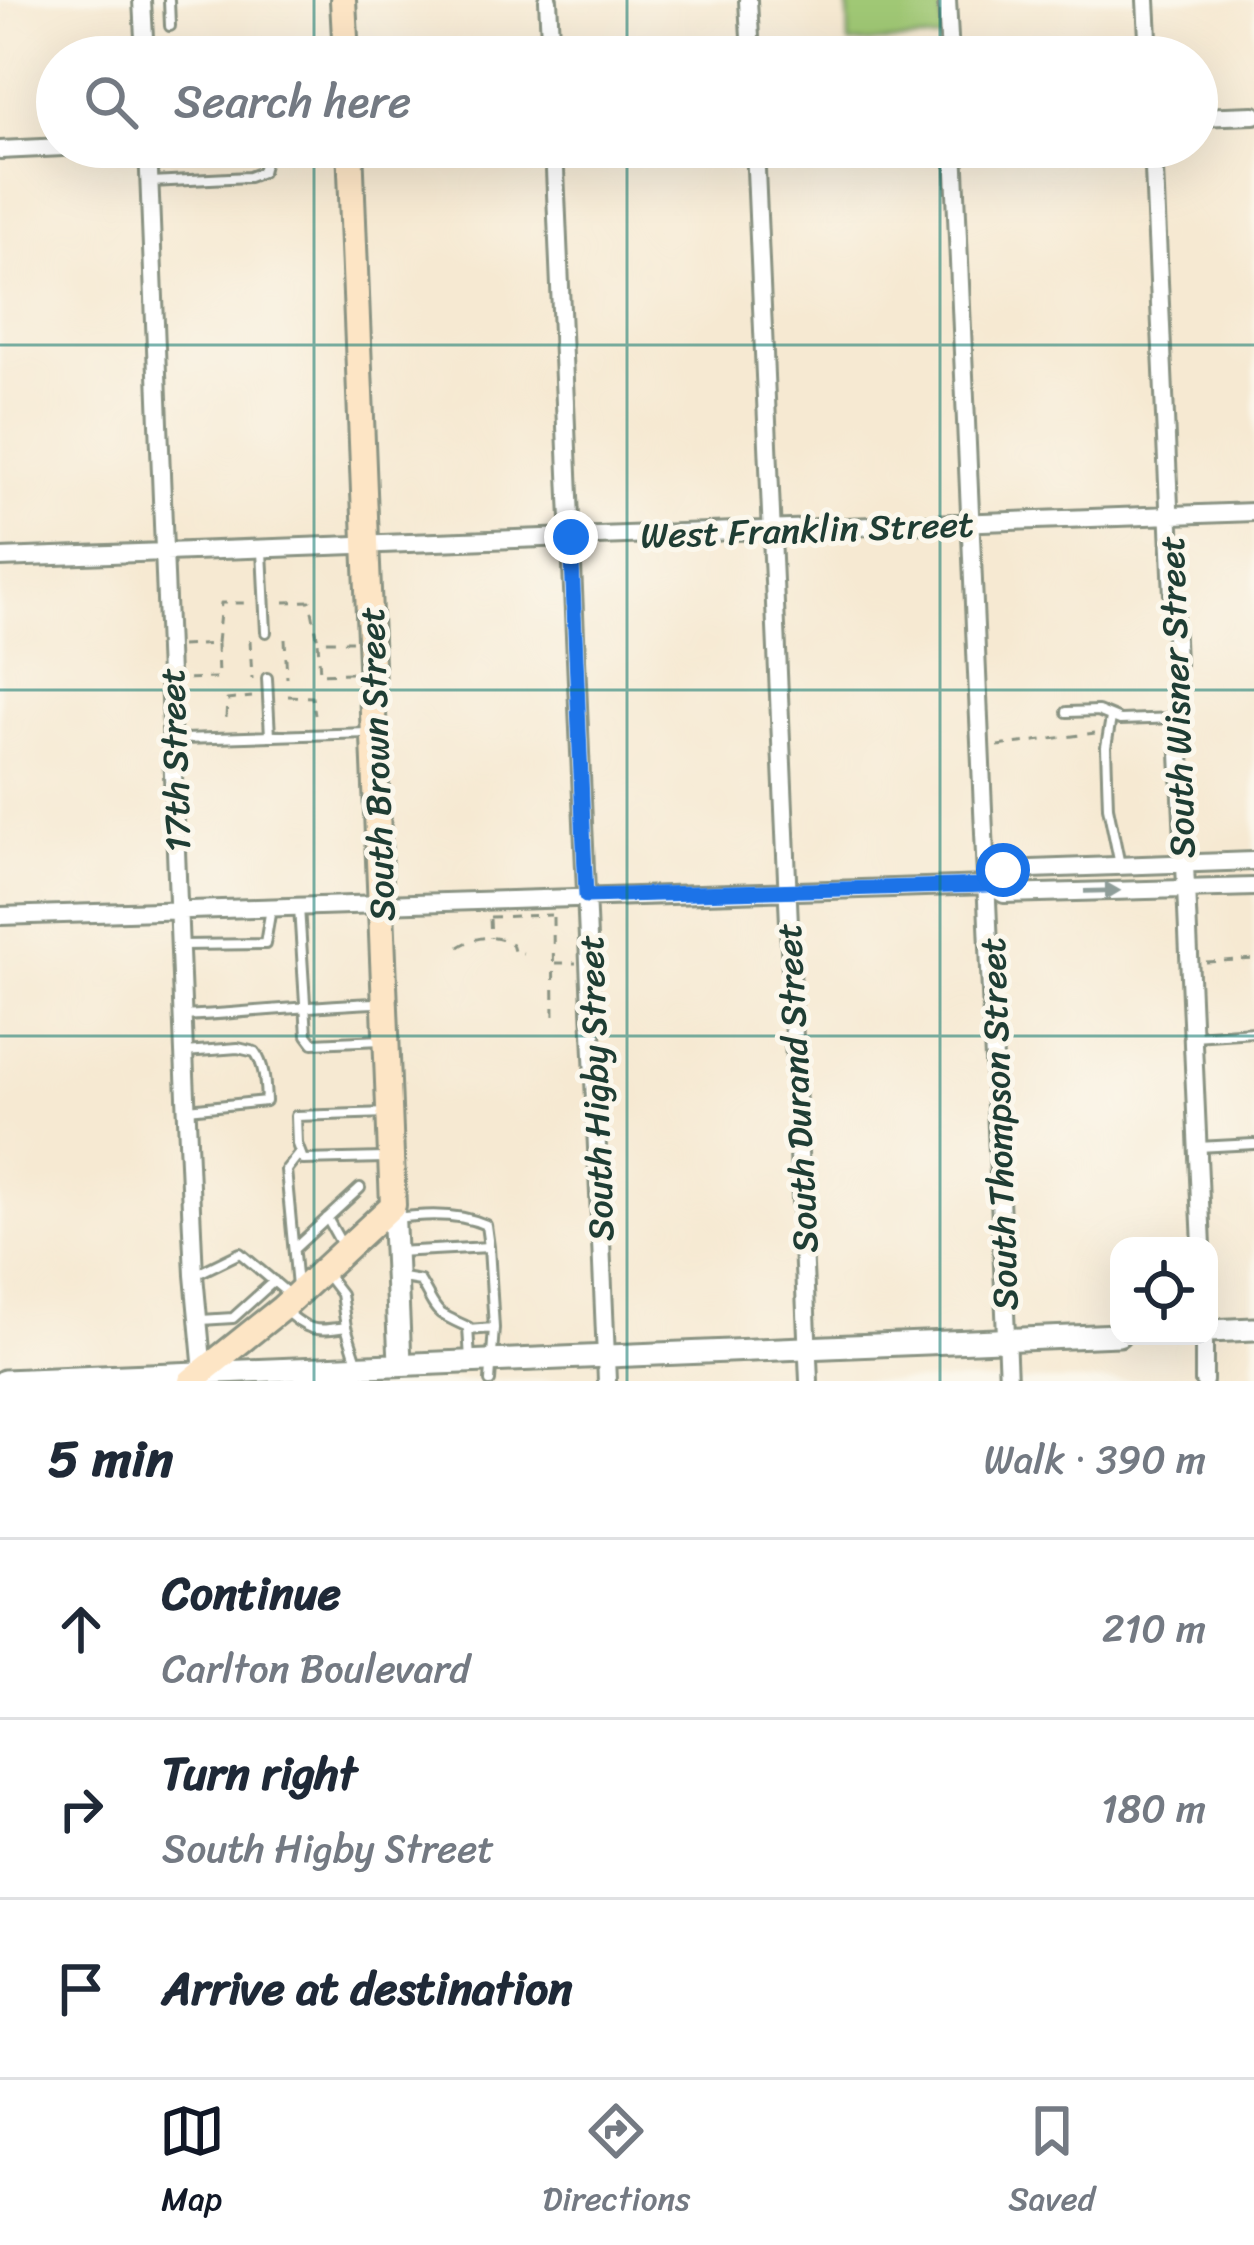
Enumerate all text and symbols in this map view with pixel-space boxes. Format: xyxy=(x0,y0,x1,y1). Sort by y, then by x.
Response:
search box xyxy=(36,36,1218,168)
text: Search here xyxy=(174,62,411,142)
icon: search xyxy=(78,69,144,135)
street label: West Franklin Street xyxy=(639,492,975,568)
route end xyxy=(544,510,598,564)
street label: South Wisner Street xyxy=(1139,535,1215,859)
street label: South Brown Street xyxy=(340,606,414,922)
street label: 17th Street xyxy=(140,667,210,853)
route start xyxy=(976,843,1030,897)
one-way arrow xyxy=(1084,882,1122,901)
street label: South Durand Street xyxy=(756,921,838,1254)
street label: South Higby Street xyxy=(559,934,633,1242)
street label: South Thompson Street xyxy=(961,936,1037,1312)
map controls xyxy=(1110,1237,1218,1345)
button: locate xyxy=(1110,1237,1218,1345)
text: 5 min xyxy=(48,1414,173,1504)
text: Walk · 390 m xyxy=(984,1425,1206,1494)
text: Continue xyxy=(162,1554,341,1634)
text: 210 m xyxy=(1102,1594,1206,1663)
icon: ahead xyxy=(48,1596,114,1662)
text: Carlton Boulevard xyxy=(162,1634,470,1703)
text: Turn right xyxy=(162,1734,357,1814)
text: 180 m xyxy=(1101,1774,1206,1843)
icon: right xyxy=(48,1776,114,1842)
text: South Higby Street xyxy=(162,1814,494,1883)
text: Arrive at destination xyxy=(162,1949,572,2029)
icon: arrive xyxy=(48,1956,114,2022)
tab: Map xyxy=(159,2098,225,2228)
tab: Directions xyxy=(543,2098,690,2228)
tab: Saved xyxy=(1008,2098,1095,2228)

